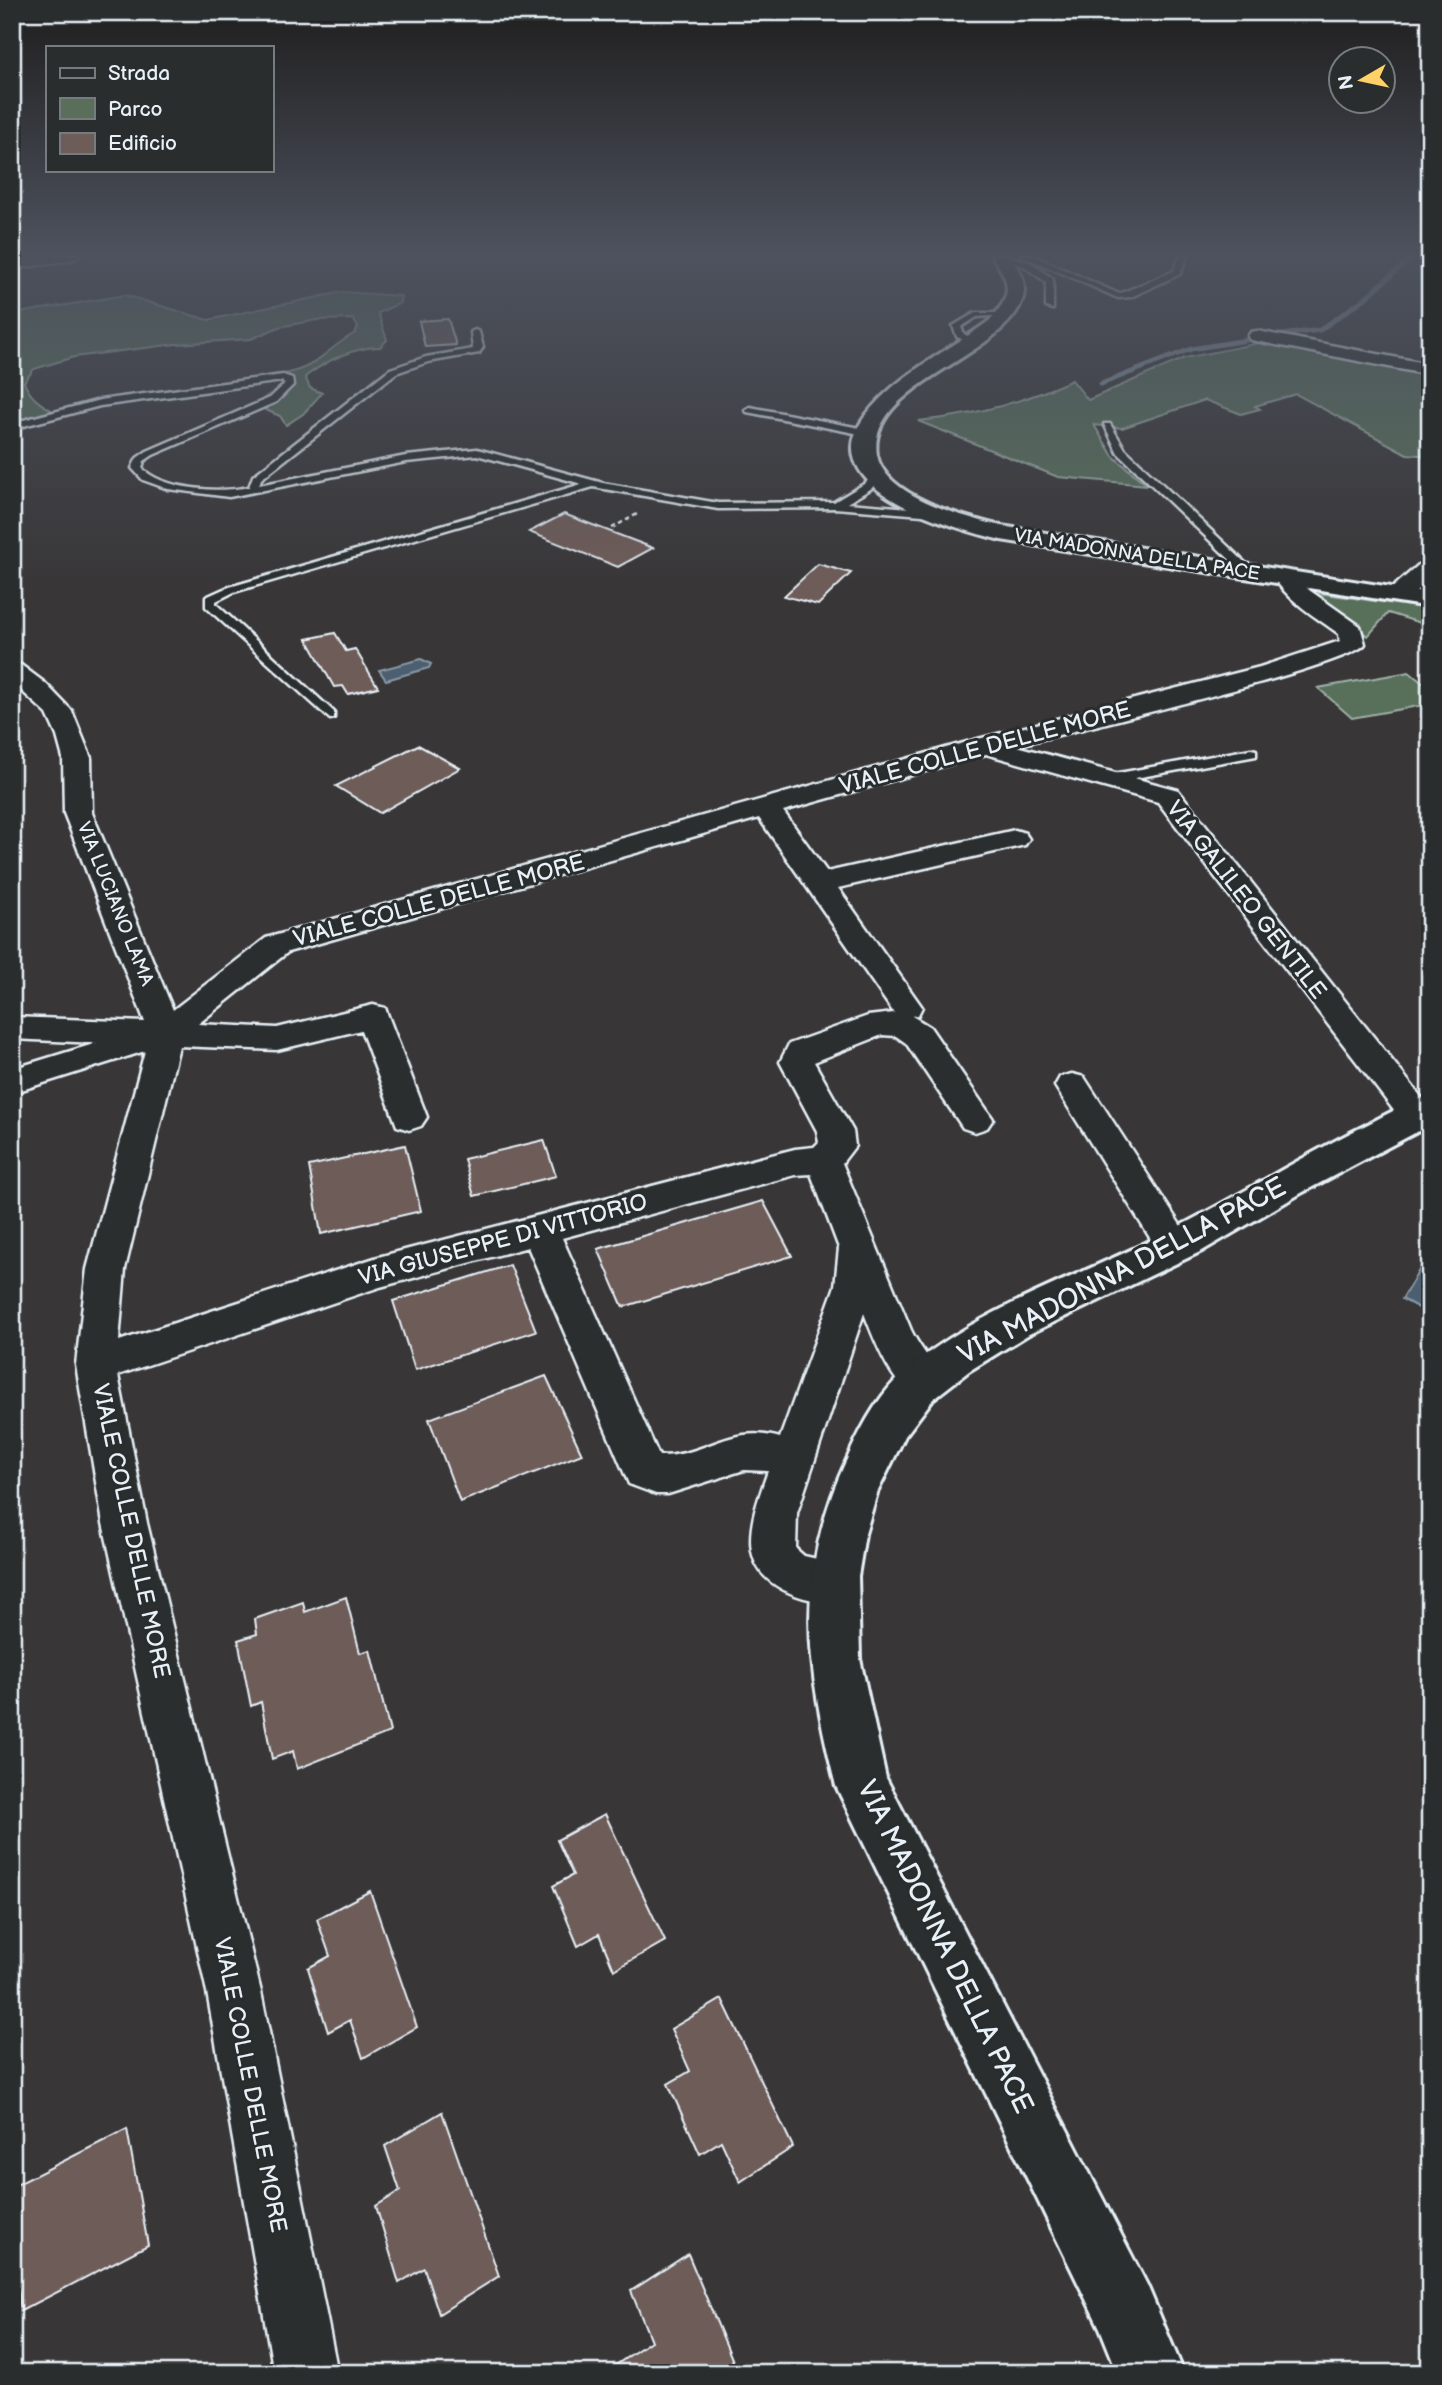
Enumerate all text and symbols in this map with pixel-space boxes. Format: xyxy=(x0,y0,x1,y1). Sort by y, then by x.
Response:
legend xyxy=(46,46,273,172)
north arrow xyxy=(1326,46,1396,116)
text: Strada xyxy=(108,61,170,86)
text: N xyxy=(1334,74,1359,91)
text: Parco xyxy=(108,97,163,122)
text: Edificio xyxy=(108,131,177,156)
street label: VIA MADONNA DELLA PACE xyxy=(1012,524,1262,586)
street label: VIALE COLLE DELLE MORE xyxy=(836,696,1134,800)
street label: VIA GALILEO GENTILE xyxy=(1160,795,1332,1005)
street label: VIA LUCIANO LAMA xyxy=(72,819,159,990)
street label: VIALE COLLE DELLE MORE xyxy=(290,849,588,953)
street label: VIA MADONNA DELLA PACE xyxy=(953,1170,1291,1372)
street label: VIA GIUSEPPE DI VITTORIO xyxy=(356,1188,650,1292)
street label: VIALE COLLE DELLE MORE xyxy=(86,1381,176,1681)
street label: VIA MADONNA DELLA PACE xyxy=(850,1775,1040,2119)
street label: VIALE COLLE DELLE MORE xyxy=(208,1935,292,2235)

